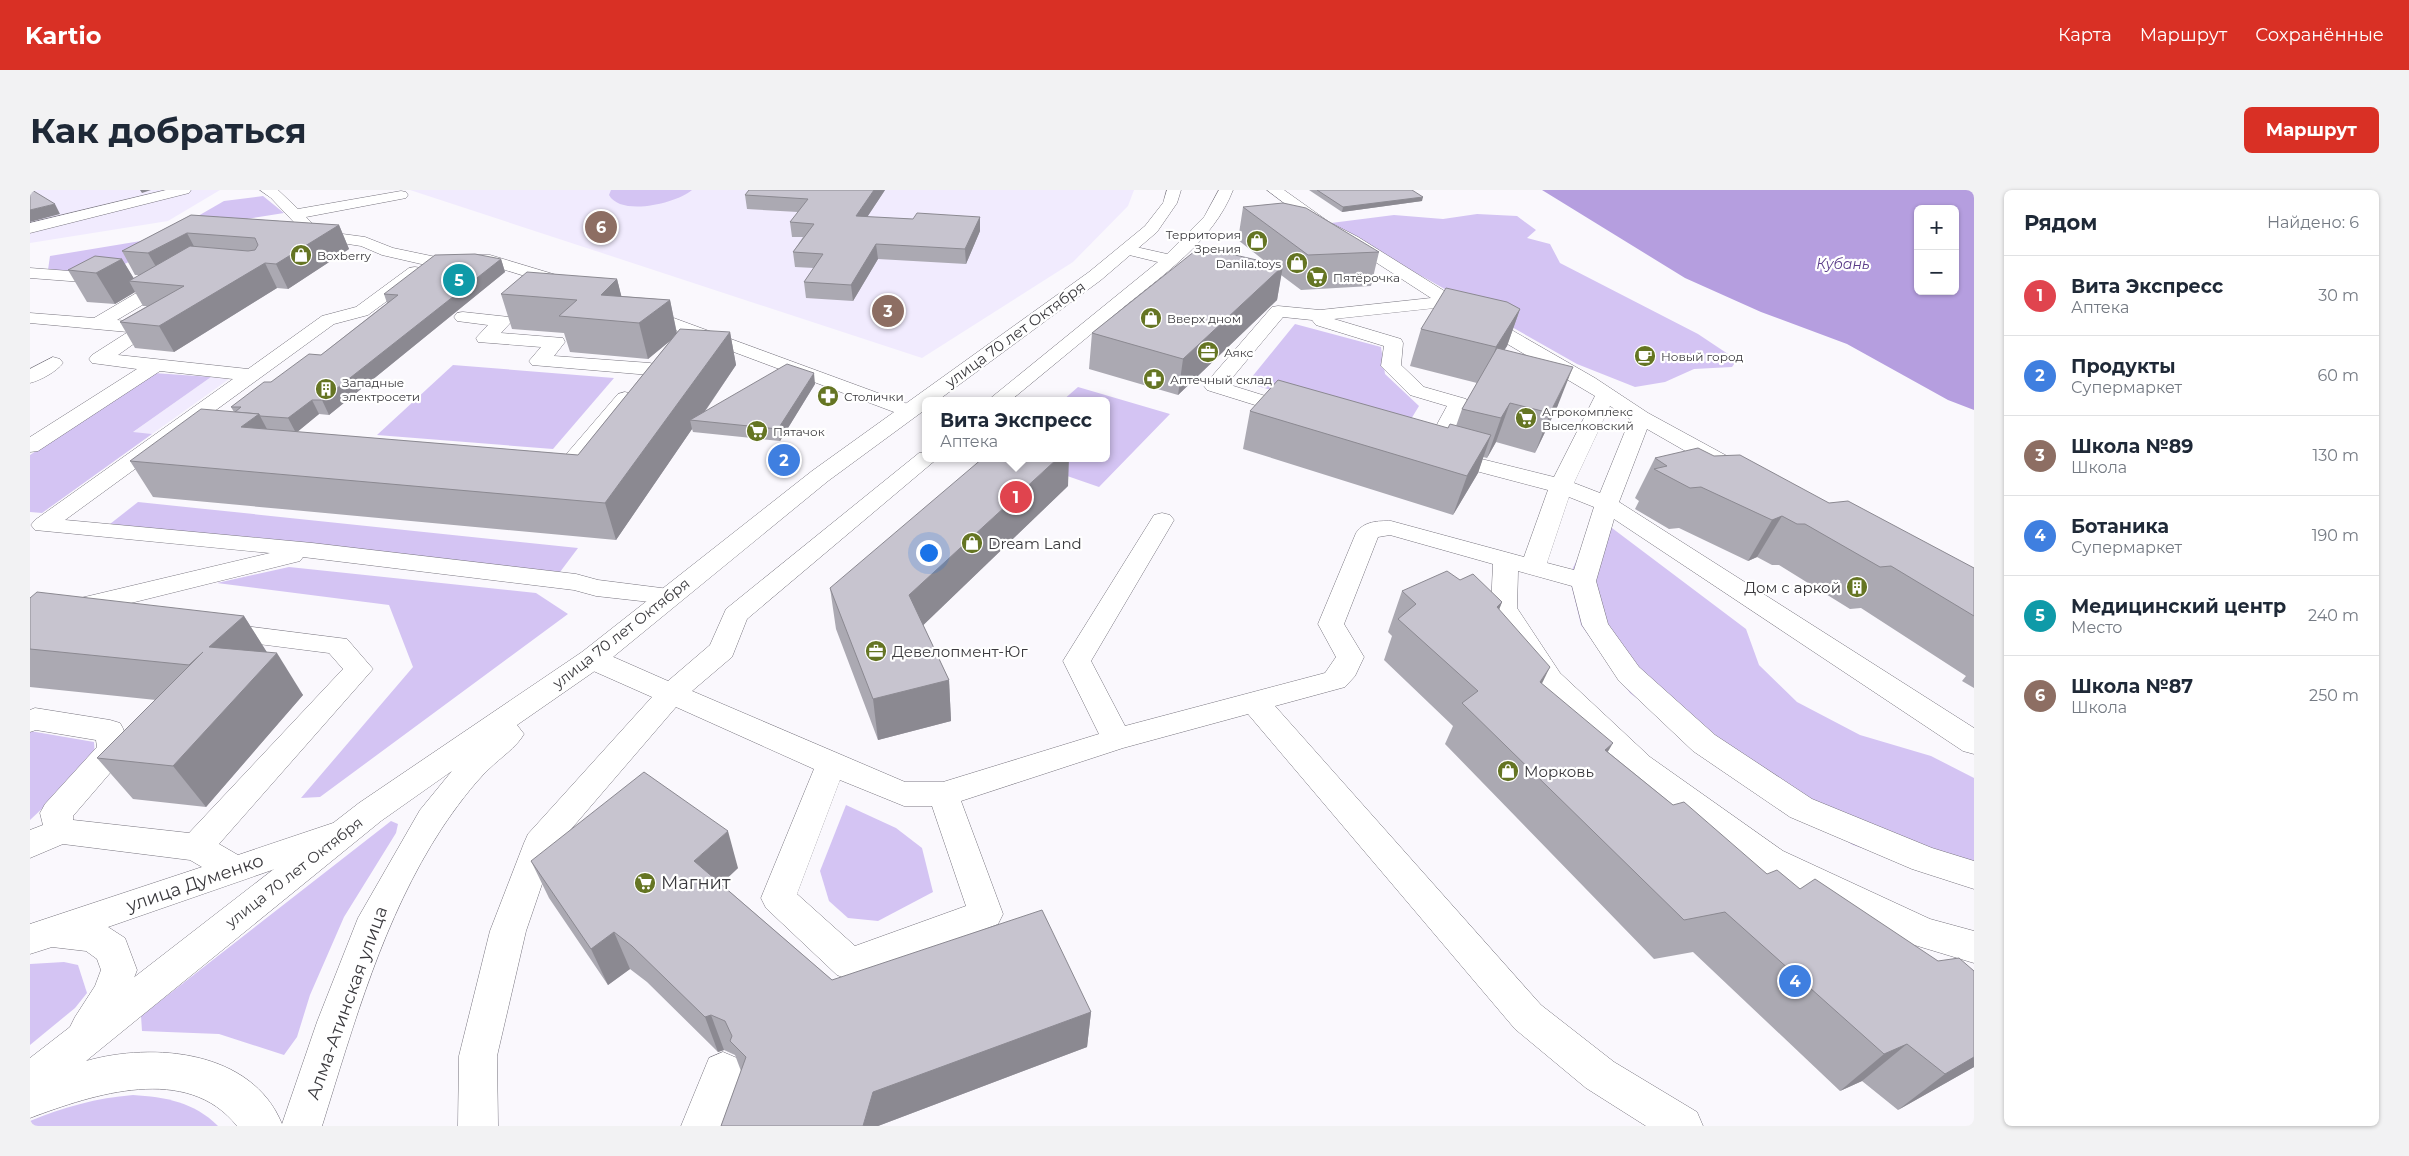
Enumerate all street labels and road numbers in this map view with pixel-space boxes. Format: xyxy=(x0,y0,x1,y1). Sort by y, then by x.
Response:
street label: улица 70 лет Октября xyxy=(940,277,1089,392)
street label: улица 70 лет Октября xyxy=(548,574,693,693)
street label: улица 70 лет Октября xyxy=(221,813,366,932)
street label: улица Думенко xyxy=(123,849,267,917)
street label: Алма-Атинская улица xyxy=(302,903,392,1103)

